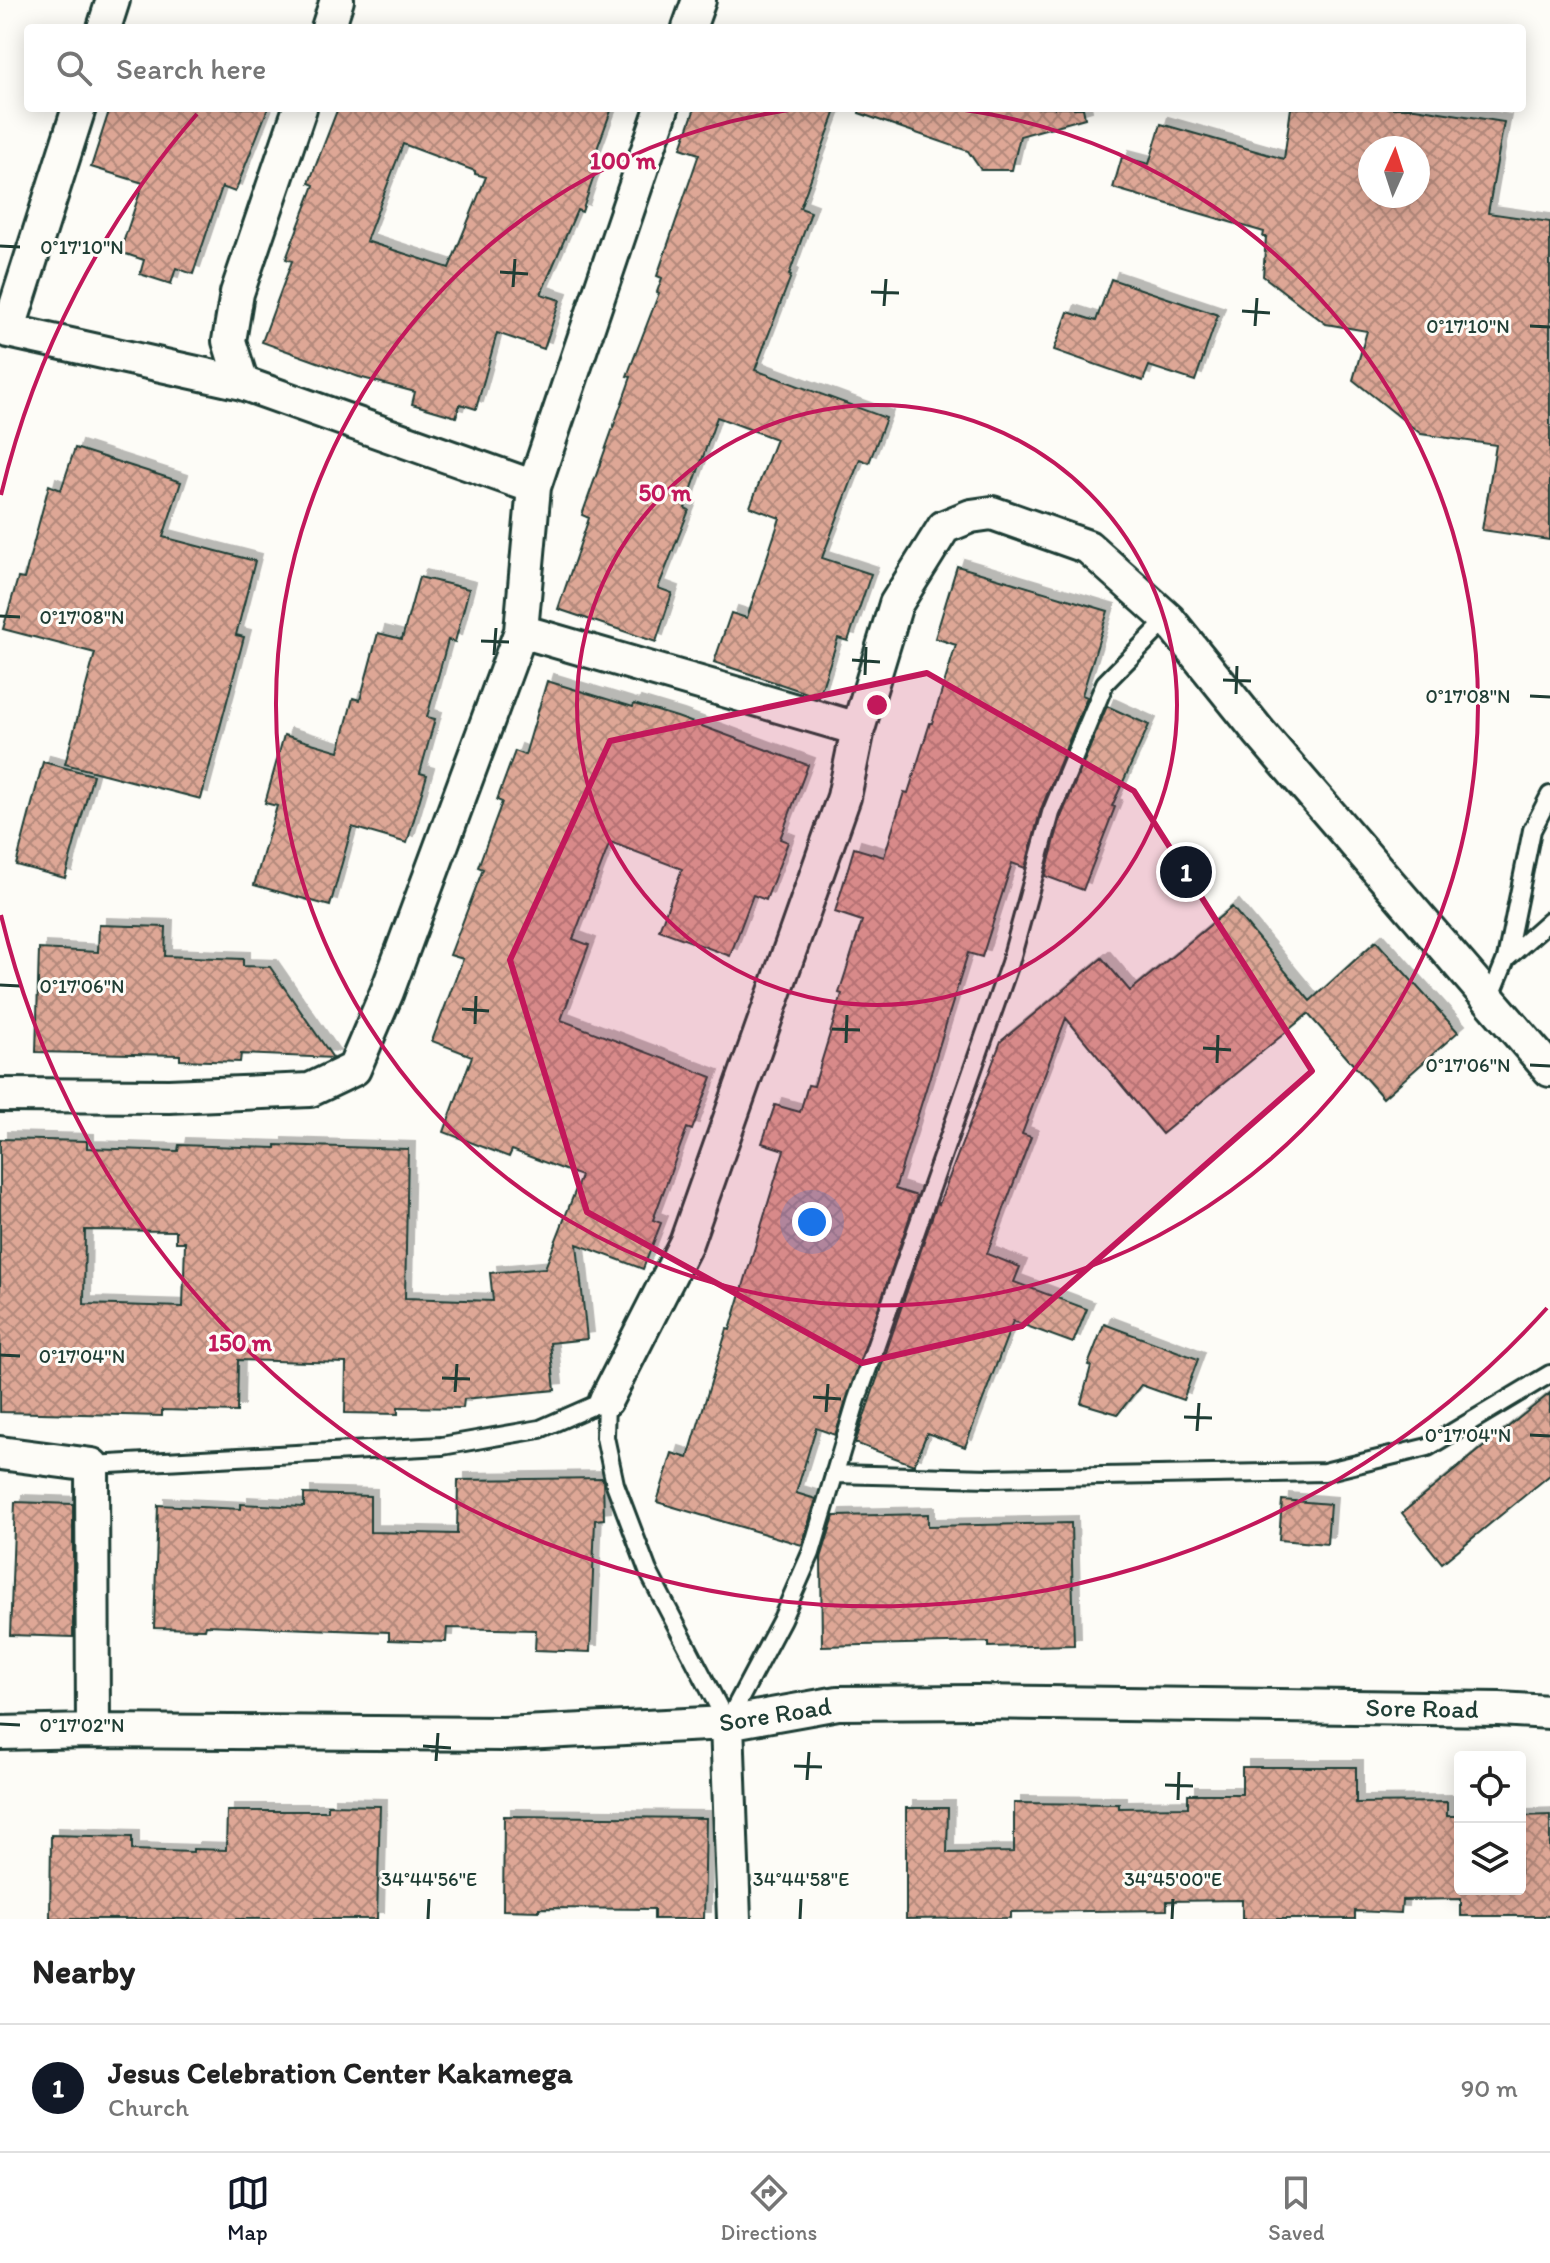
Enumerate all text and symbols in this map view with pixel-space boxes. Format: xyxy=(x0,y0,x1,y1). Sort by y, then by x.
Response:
search box xyxy=(24,24,1526,112)
icon: search xyxy=(52,46,96,90)
text: Search here xyxy=(116,50,266,87)
north arrow xyxy=(1358,136,1430,208)
text: 100 m xyxy=(590,146,657,175)
text: 0°17'10"N xyxy=(40,235,124,259)
text: 0°17'10"N xyxy=(1426,314,1510,338)
text: 50 m xyxy=(639,478,692,507)
text: 0°17'08"N xyxy=(39,605,125,629)
text: 0°17'08"N xyxy=(1425,684,1511,708)
centre of rings xyxy=(863,691,891,719)
pin: 1 xyxy=(1160,842,1212,902)
text: 0°17'06"N xyxy=(40,974,124,998)
text: 0°17'06"N xyxy=(1426,1053,1510,1077)
your location xyxy=(792,1202,832,1242)
text: 150 m xyxy=(208,1328,273,1357)
text: 0°17'04"N xyxy=(39,1344,125,1368)
text: 0°17'04"N xyxy=(1425,1423,1511,1447)
street label: Sore Road xyxy=(717,1689,834,1739)
street label: Sore Road xyxy=(1365,1691,1479,1725)
text: 0°17'02"N xyxy=(40,1713,124,1737)
map controls xyxy=(1454,1751,1526,1895)
button: locate xyxy=(1454,1751,1526,1823)
button: layers xyxy=(1454,1823,1526,1895)
text: 34°44'56"E xyxy=(381,1867,477,1891)
text: 34°44'58"E xyxy=(753,1867,849,1891)
text: 34°45'00"E xyxy=(1124,1867,1222,1891)
text: Nearby xyxy=(32,1951,135,1992)
text: Jesus Celebration Center Kakamega xyxy=(108,2054,573,2091)
text: 1 xyxy=(52,2072,64,2104)
text: 90 m xyxy=(1461,2072,1518,2104)
text: Church xyxy=(108,2091,189,2123)
tab: Map xyxy=(226,2171,270,2246)
tab: Directions xyxy=(721,2171,817,2246)
tab: Saved xyxy=(1268,2171,1324,2246)

